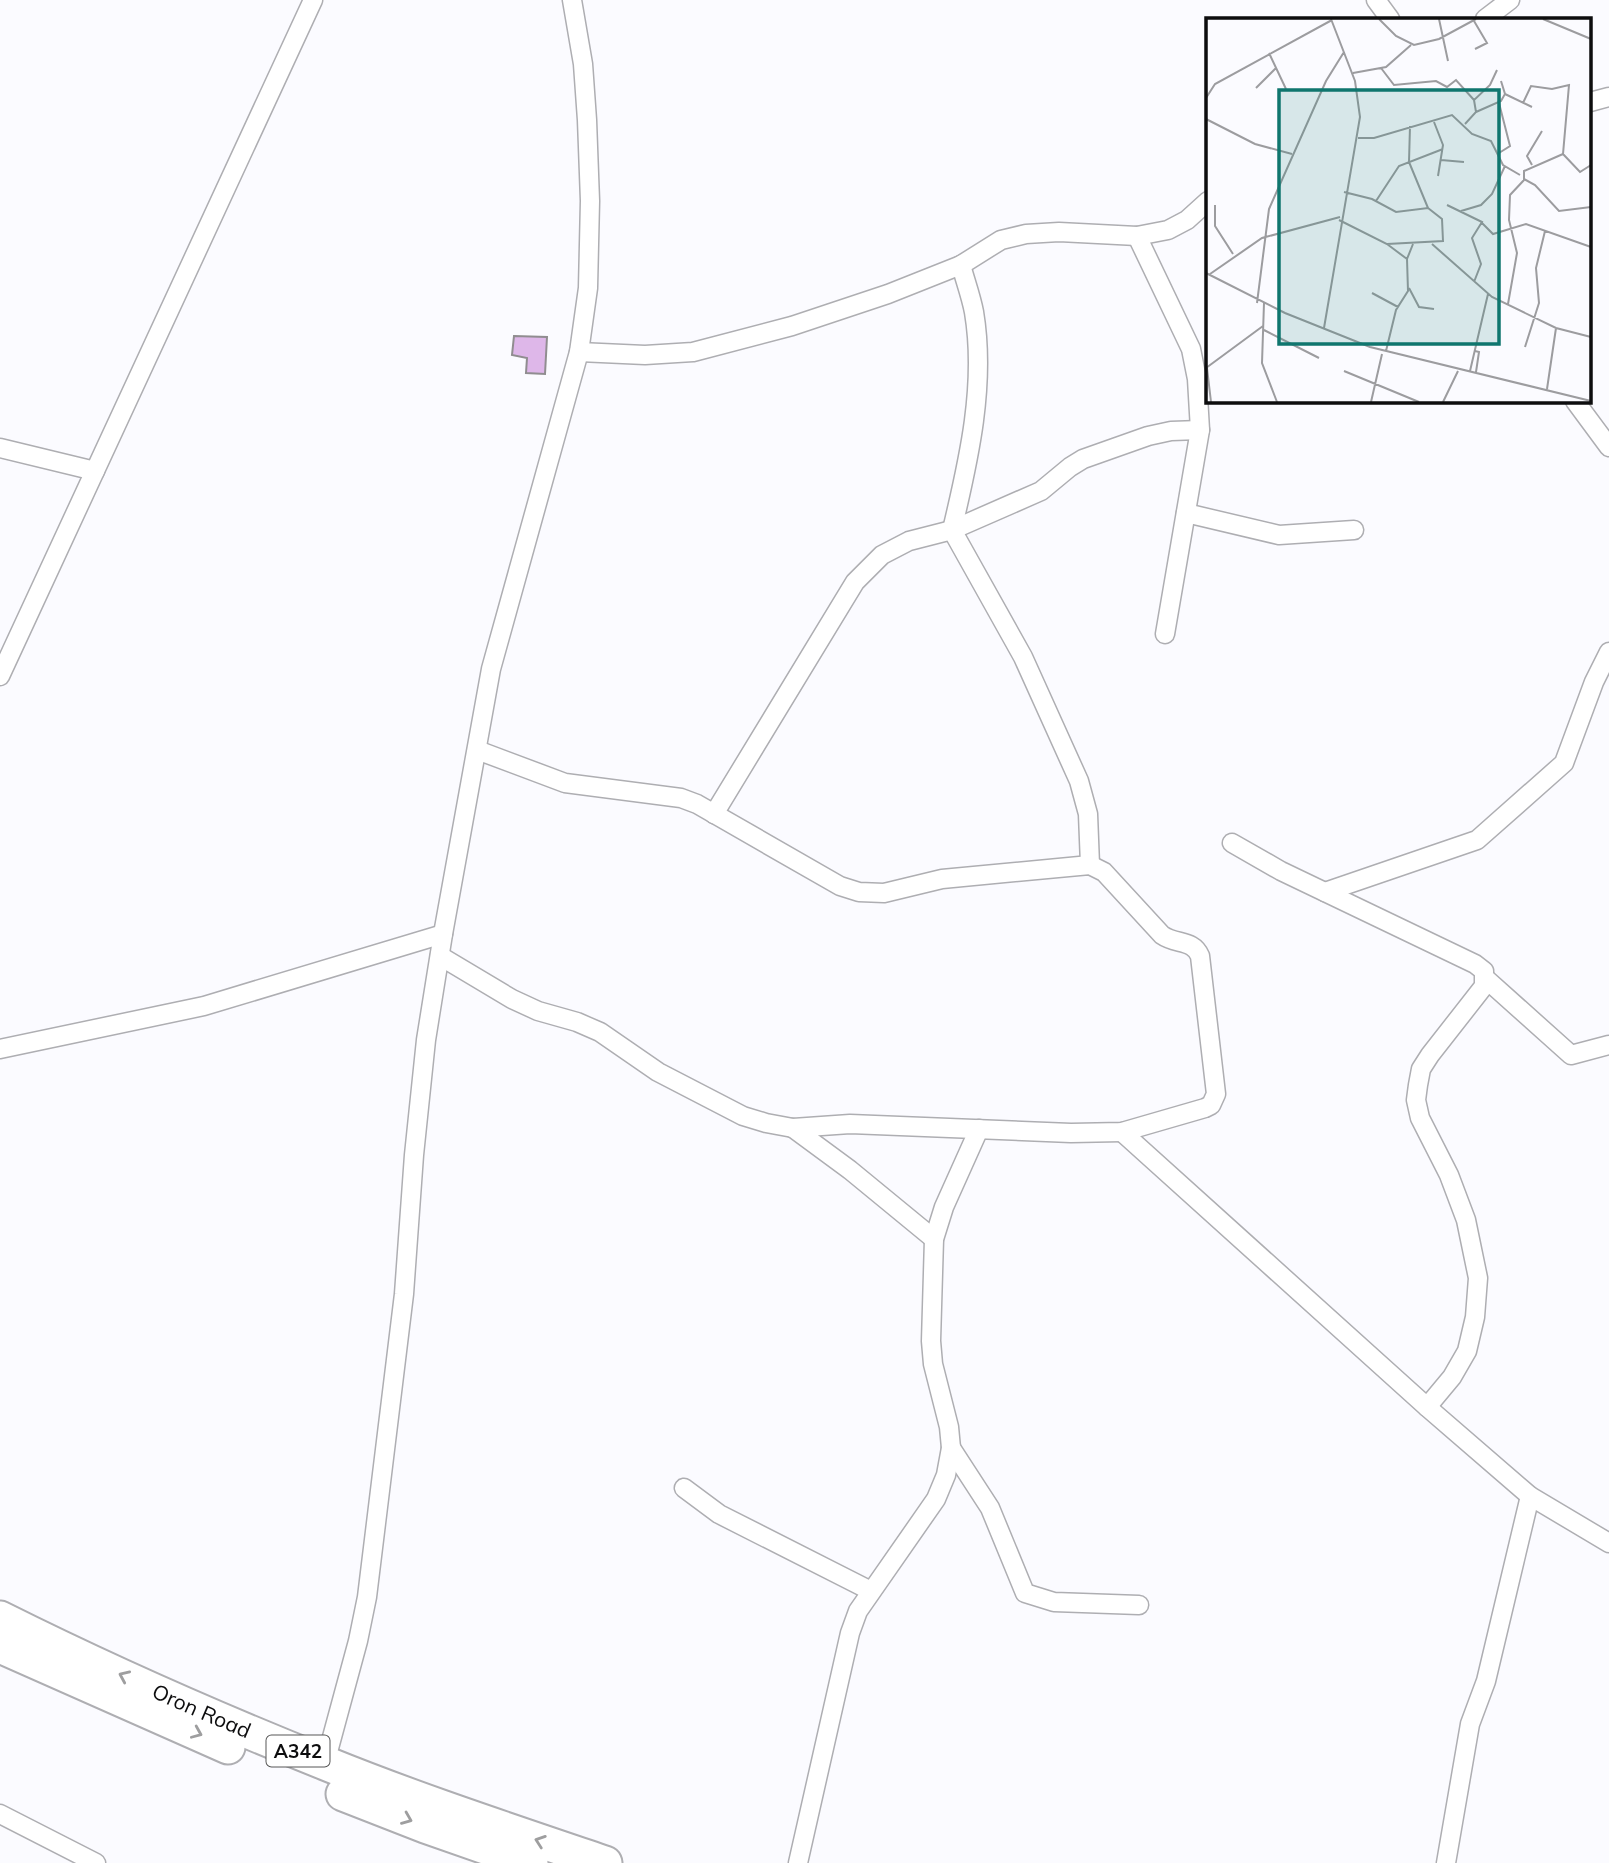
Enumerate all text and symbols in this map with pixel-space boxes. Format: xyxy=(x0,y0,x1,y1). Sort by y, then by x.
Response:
inset map xyxy=(1206,18,1592,402)
one-way arrow xyxy=(119,1670,131,1684)
street label: Oron Road xyxy=(148,1678,255,1743)
one-way arrow xyxy=(190,1725,202,1739)
road number: A342 xyxy=(266,1736,330,1766)
one-way arrow xyxy=(401,1811,413,1825)
one-way arrow xyxy=(534,1835,547,1849)

